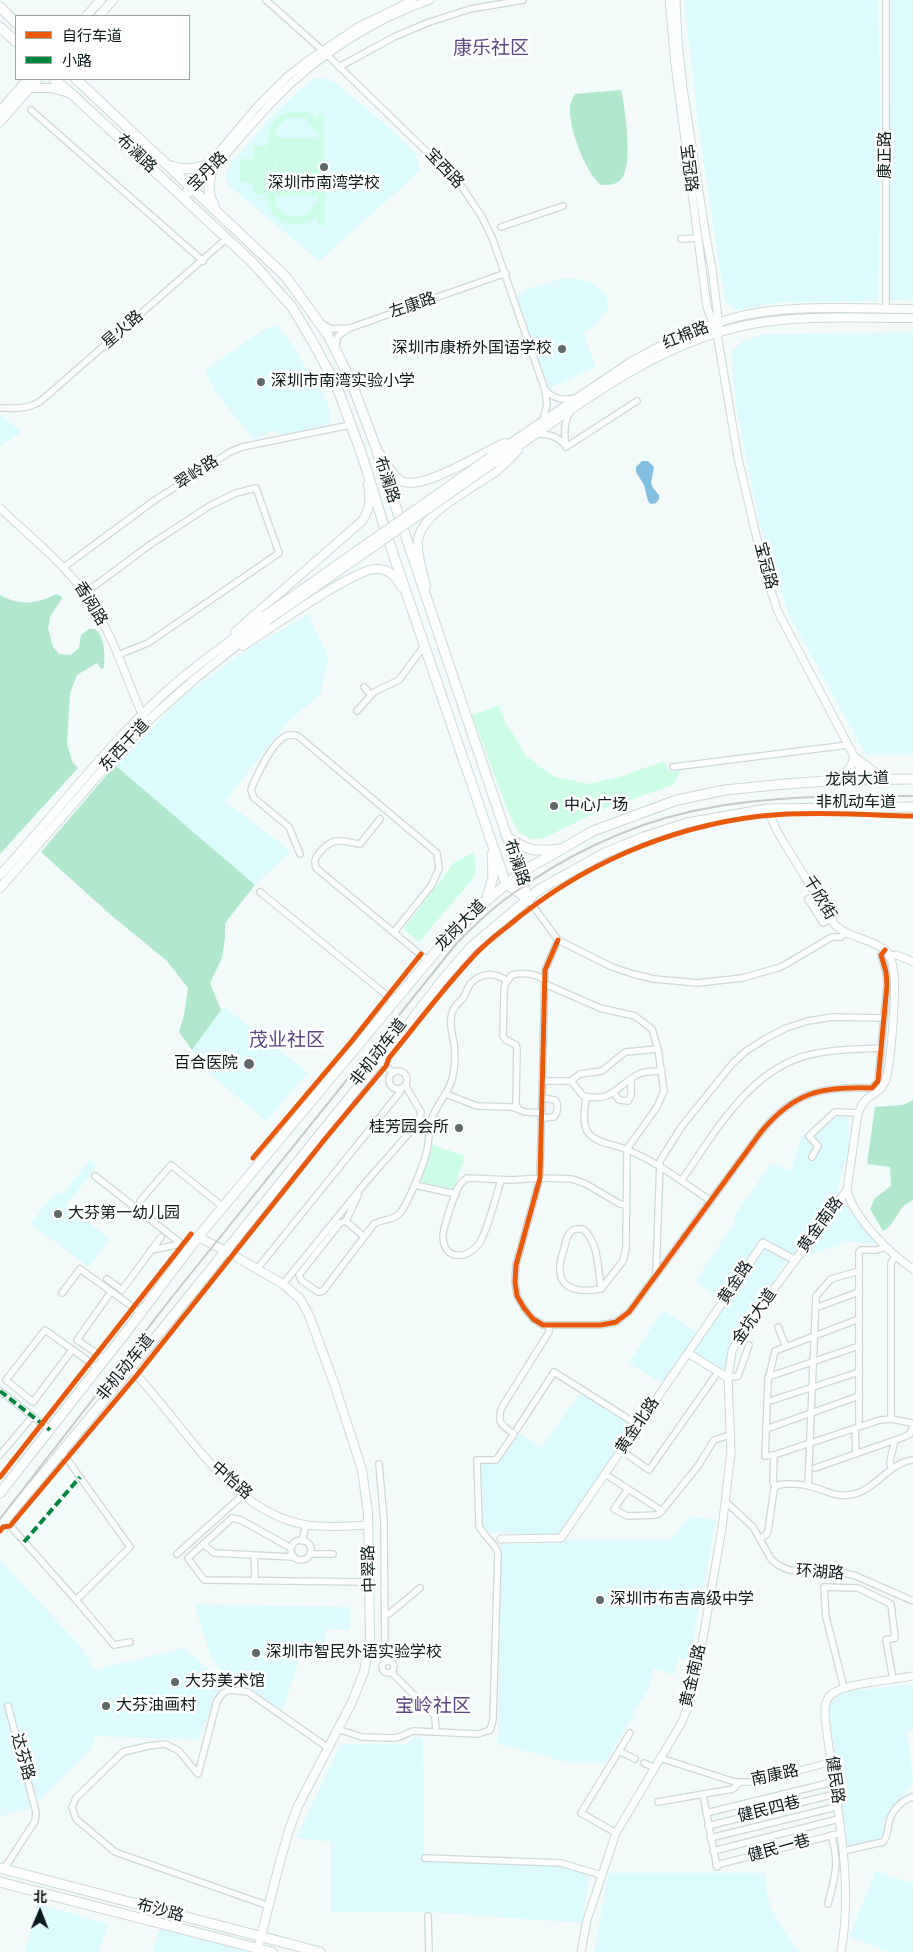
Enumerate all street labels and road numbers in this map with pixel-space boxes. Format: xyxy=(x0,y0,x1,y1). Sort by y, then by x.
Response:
street label: 布澜路 xyxy=(112,131,160,177)
street label: 康正路 xyxy=(876,131,896,179)
street label: 宝冠路 xyxy=(676,143,700,193)
street label: 宝西路 xyxy=(421,145,467,193)
street label: 宝丹路 xyxy=(184,148,232,196)
street label: 左康路 xyxy=(387,289,439,323)
street label: 星火路 xyxy=(99,307,147,353)
street label: 红棉路 xyxy=(660,318,712,354)
street label: 翠岭路 xyxy=(172,452,222,494)
street label: 布澜路 xyxy=(369,454,403,506)
street label: 宝冠路 xyxy=(750,540,780,592)
street label: 香阅路 xyxy=(69,579,111,629)
street label: 东西干道 xyxy=(96,716,154,776)
street label: 龙岗大道 xyxy=(825,769,889,791)
street label: 非机动车道 xyxy=(816,793,896,813)
street label: 布澜路 xyxy=(499,837,533,889)
street label: 千欣街 xyxy=(798,872,840,924)
street label: 龙岗大道 xyxy=(432,897,490,955)
street label: 非机动车道 xyxy=(347,1016,411,1090)
street label: 黄金南路 xyxy=(794,1193,848,1257)
street label: 黄金路 xyxy=(715,1258,757,1308)
street label: 金坑大道 xyxy=(729,1285,781,1349)
street label: 非机动车道 xyxy=(93,1331,159,1405)
street label: 黄金北路 xyxy=(612,1394,664,1458)
street label: 中怡路 xyxy=(207,1458,255,1504)
street label: 中翠路 xyxy=(360,1545,380,1593)
street label: 环湖路 xyxy=(795,1562,845,1584)
street label: 黄金南路 xyxy=(677,1643,711,1709)
street label: 达芬路 xyxy=(6,1731,38,1783)
street label: 健民路 xyxy=(821,1755,847,1805)
street label: 南康路 xyxy=(750,1762,800,1790)
street label: 健民四巷 xyxy=(736,1793,802,1827)
street label: 健民一巷 xyxy=(746,1831,812,1867)
street label: 布沙路 xyxy=(134,1896,186,1926)

